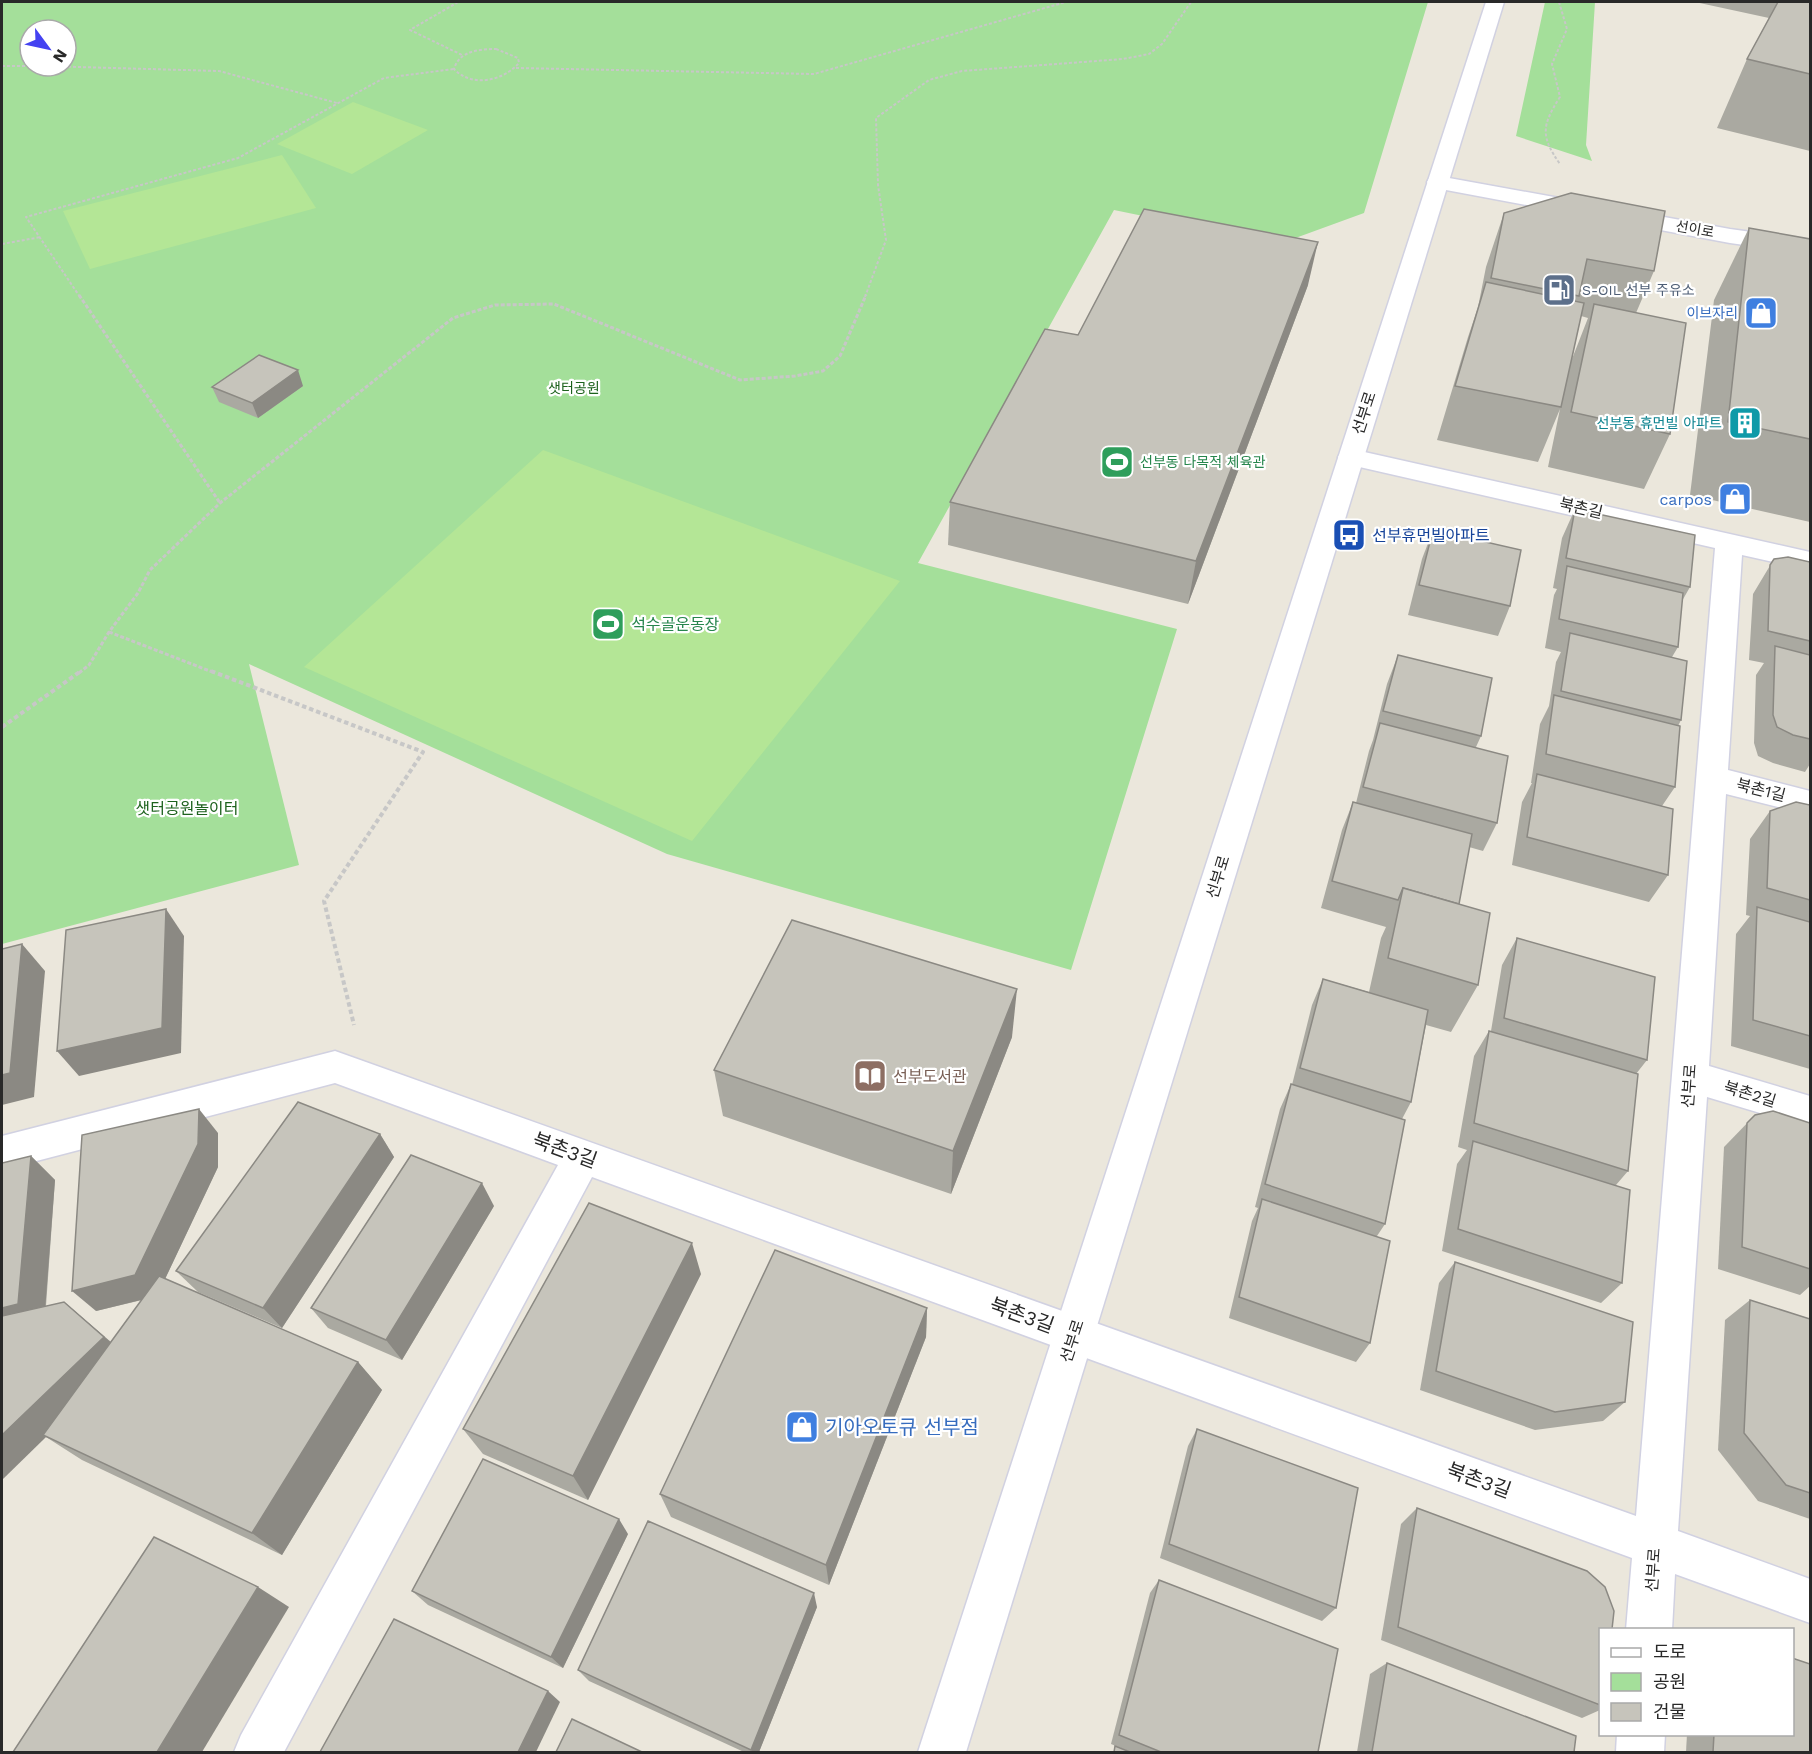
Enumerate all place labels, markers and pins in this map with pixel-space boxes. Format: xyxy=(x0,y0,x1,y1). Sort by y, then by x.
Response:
fuel station icon: S-OIL 선부 주유소 xyxy=(1541,272,1577,308)
place label: S-OIL 선부 주유소 xyxy=(1582,282,1695,298)
shop icon: 이브자리 xyxy=(1743,295,1779,331)
place label: 이브자리 xyxy=(1686,305,1738,321)
building icon: 선부동 휴먼빌 아파트 xyxy=(1727,405,1763,441)
place label: 선부동 휴먼빌 아파트 xyxy=(1597,415,1722,431)
sports icon: 선부동 다목적 체육관 xyxy=(1099,444,1135,480)
place label: 선부동 다목적 체육관 xyxy=(1140,454,1266,470)
shop icon: carpos xyxy=(1717,481,1753,517)
place label: carpos xyxy=(1659,490,1712,509)
bus stop icon: 선부휴먼빌아파트 xyxy=(1331,517,1367,553)
place label: 선부휴먼빌아파트 xyxy=(1372,526,1490,545)
sports icon: 석수골운동장 xyxy=(590,606,626,642)
place label: 석수골운동장 xyxy=(631,615,720,634)
library icon: 선부도서관 xyxy=(852,1058,888,1094)
place label: 선부도서관 xyxy=(893,1067,967,1086)
shop icon: 기아오토큐 선부점 xyxy=(784,1409,820,1445)
place label: 기아오토큐 선부점 xyxy=(825,1415,979,1439)

